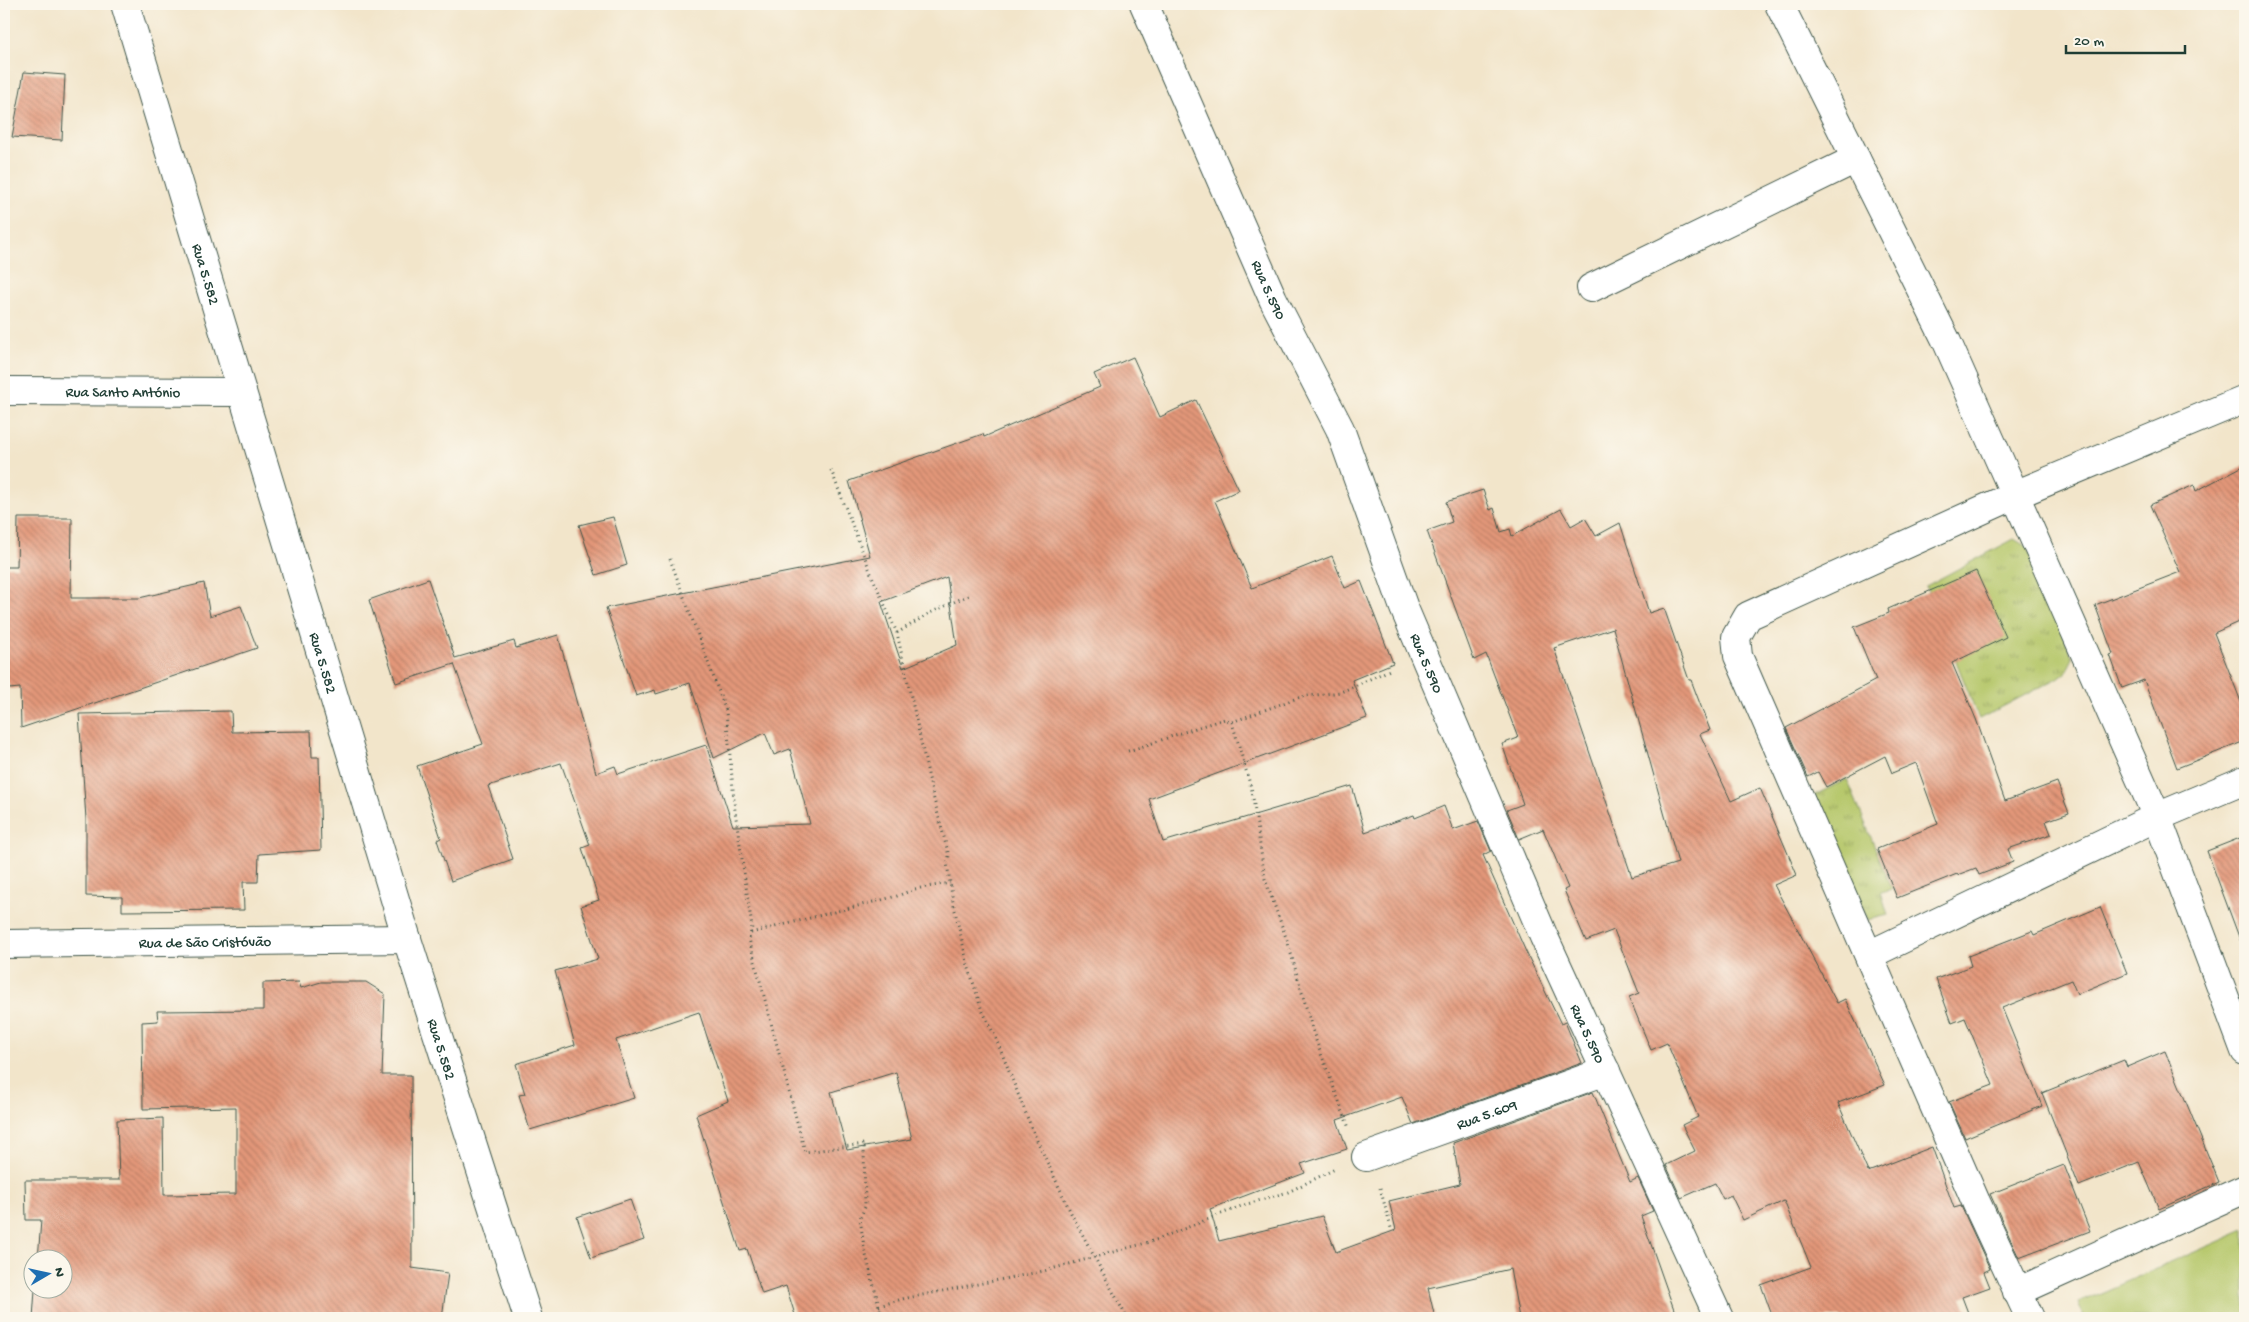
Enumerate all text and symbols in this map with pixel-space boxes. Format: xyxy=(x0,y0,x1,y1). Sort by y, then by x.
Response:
scale bar xyxy=(2066,22,2185,54)
text: 20 m xyxy=(2074,33,2104,51)
street label: Rua 5.582 xyxy=(187,242,222,307)
street label: Rua 5.590 xyxy=(1246,258,1289,324)
street label: Rua Santo António xyxy=(66,384,181,403)
street label: Rua 5.582 xyxy=(304,631,339,696)
street label: Rua 5.590 xyxy=(1405,631,1446,697)
street label: Rua de São Cristóvão xyxy=(139,934,272,953)
street label: Rua 5.590 xyxy=(1565,1002,1608,1067)
street label: Rua 5.582 xyxy=(422,1017,458,1082)
street label: Rua 5.609 xyxy=(1454,1096,1520,1135)
north arrow xyxy=(22,1250,72,1300)
text: N xyxy=(49,1267,67,1278)

